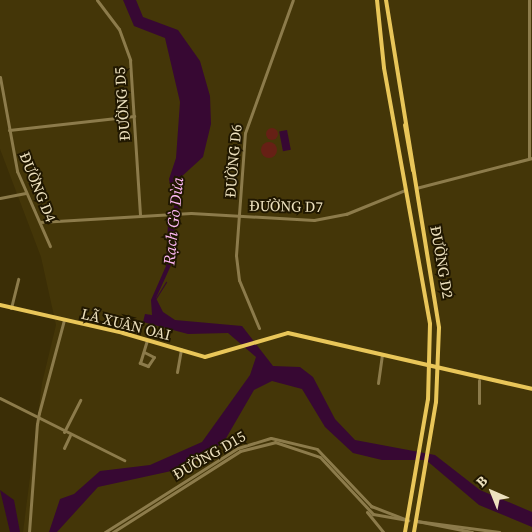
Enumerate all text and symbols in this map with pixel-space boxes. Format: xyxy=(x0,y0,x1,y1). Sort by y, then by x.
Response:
street label: ĐƯỜNG D5 xyxy=(110,67,134,141)
street label: ĐƯỜNG D6 xyxy=(221,124,245,198)
street label: ĐƯỜNG D4 xyxy=(16,149,60,225)
water label: Rạch Gò Dừa xyxy=(159,176,187,266)
street label: ĐƯỜNG D7 xyxy=(249,196,323,216)
street label: ĐƯỜNG D2 xyxy=(427,224,457,300)
street label: LÃ XUÂN OAI xyxy=(79,304,173,344)
street label: ĐƯỜNG D15 xyxy=(169,427,249,483)
north arrow xyxy=(467,467,517,517)
text: B xyxy=(471,471,492,492)

